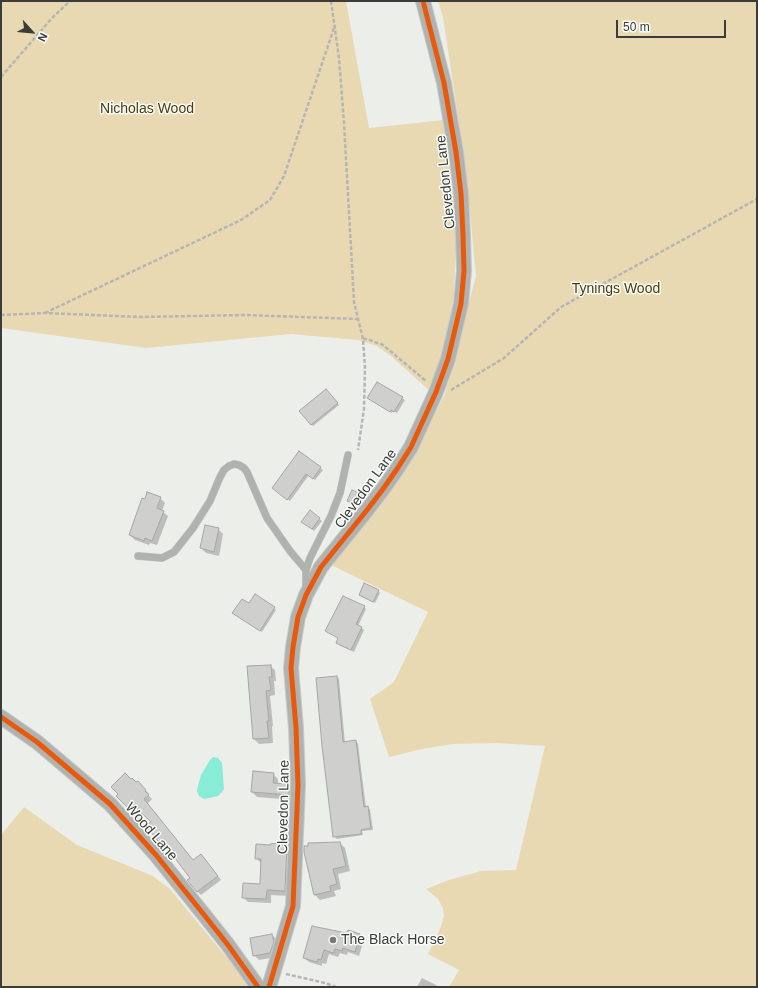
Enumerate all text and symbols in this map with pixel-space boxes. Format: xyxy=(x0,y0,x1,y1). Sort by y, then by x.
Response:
north arrow xyxy=(12,12,52,52)
scale bar xyxy=(618,12,728,38)
text: 50 m xyxy=(623,20,650,34)
text: N xyxy=(36,31,50,44)
park label: Nicholas Wood xyxy=(100,101,194,117)
street label: Clevedon Lane xyxy=(433,134,459,230)
park label: Tynings Wood xyxy=(572,281,660,297)
street label: Clevedon Lane xyxy=(332,446,400,532)
street label: Clevedon Lane xyxy=(275,760,293,854)
street label: Wood Lane xyxy=(121,800,181,864)
place label: The Black Horse xyxy=(341,932,444,948)
marker: The Black Horse xyxy=(328,935,338,945)

